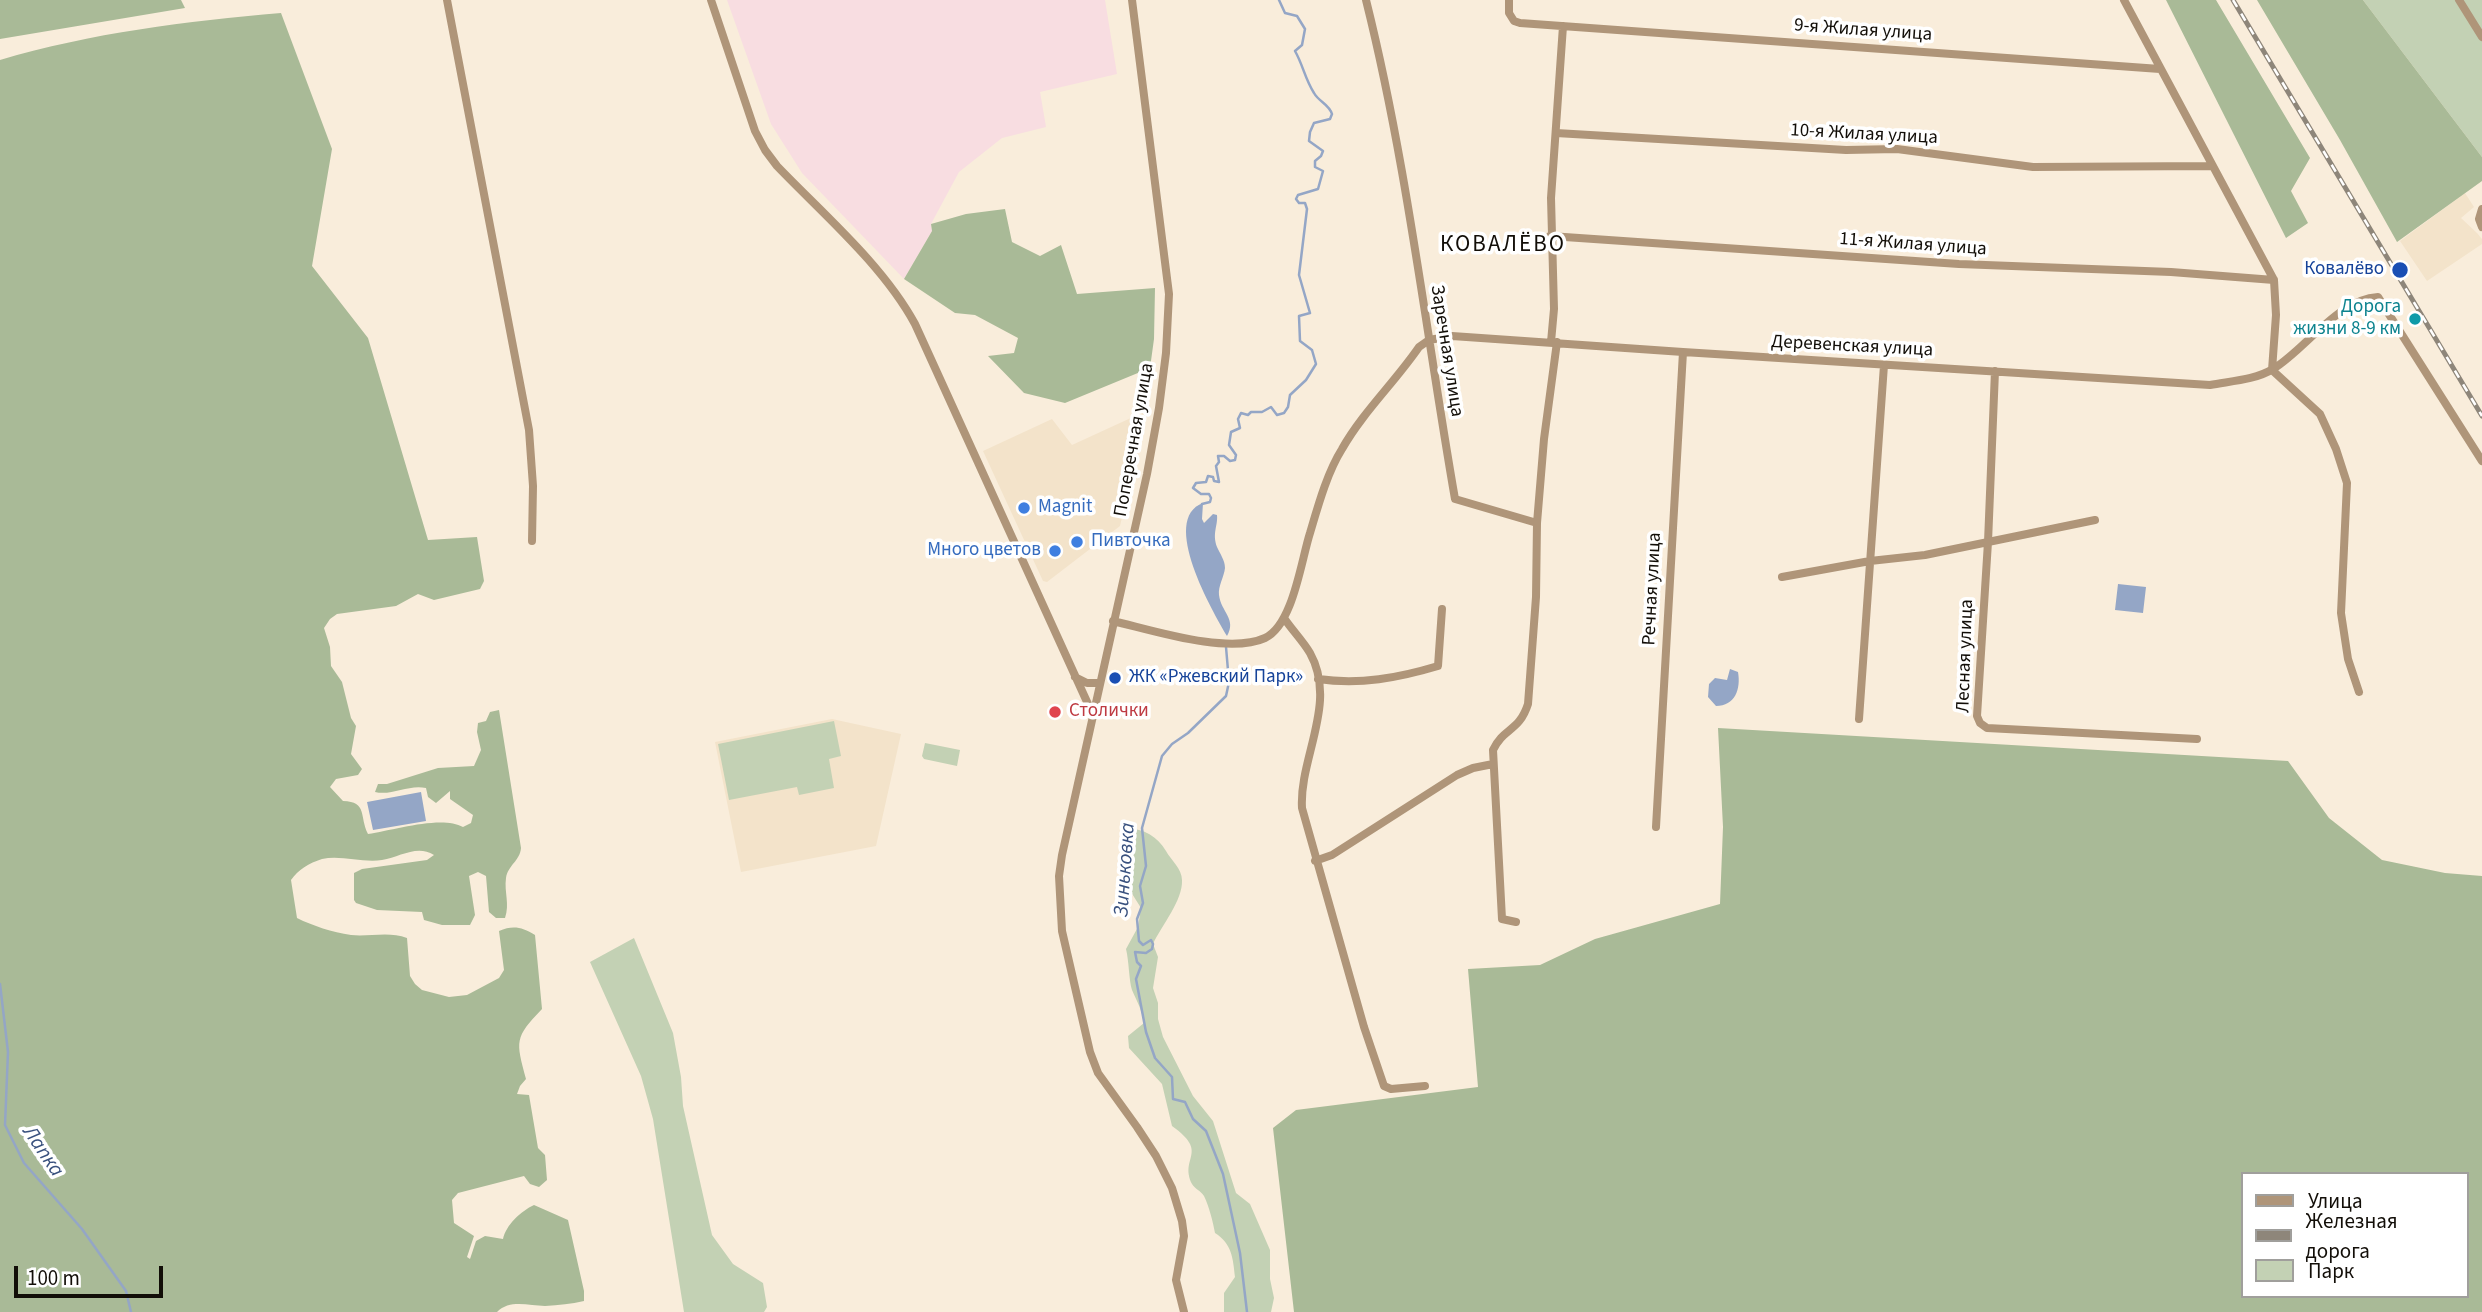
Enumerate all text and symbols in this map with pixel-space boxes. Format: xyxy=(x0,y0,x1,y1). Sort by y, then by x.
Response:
street label: 9-я Жилая улица xyxy=(1793,15,1933,47)
street label: 10-я Жилая улица xyxy=(1790,120,1938,150)
street label: 11-я Жилая улица xyxy=(1839,228,1987,262)
district label: КОВАЛЁВО xyxy=(1441,232,1565,260)
place label: Ковалёво xyxy=(2304,259,2384,281)
marker: Ковалёво xyxy=(2390,260,2410,280)
street label: Заречная улица xyxy=(1424,283,1468,419)
place label: Дорога жизни 8-9 км xyxy=(2293,297,2401,341)
marker: Дорога жизни 8-9 км xyxy=(2407,311,2423,327)
street label: Деревенская улица xyxy=(1770,331,1934,363)
street label: Поперечная улица xyxy=(1110,361,1160,519)
place label: Magnit xyxy=(1038,497,1092,519)
marker: Magnit xyxy=(1016,500,1032,516)
place label: Пивточка xyxy=(1091,531,1170,553)
street label: Речная улица xyxy=(1639,532,1667,646)
marker: Пивточка xyxy=(1069,534,1085,550)
place label: Много цветов xyxy=(927,540,1041,562)
marker: Много цветов xyxy=(1047,543,1063,559)
street label: Лесная улица xyxy=(1953,599,1979,713)
place label: ЖК «Ржевский Парк» xyxy=(1129,667,1303,689)
marker: ЖК «Ржевский Парк» xyxy=(1107,670,1123,686)
place label: Столички xyxy=(1069,701,1149,723)
marker: Столички xyxy=(1047,704,1063,720)
water label: Зиньковка xyxy=(1110,822,1142,918)
water label: Лапка xyxy=(16,1122,68,1182)
legend xyxy=(2240,1172,2468,1298)
text: Улица xyxy=(2308,1186,2363,1216)
text: Железная дорога xyxy=(2306,1206,2398,1266)
scale bar xyxy=(18,1252,166,1296)
text: Парк xyxy=(2308,1256,2354,1286)
text: 100 m xyxy=(27,1263,80,1293)

